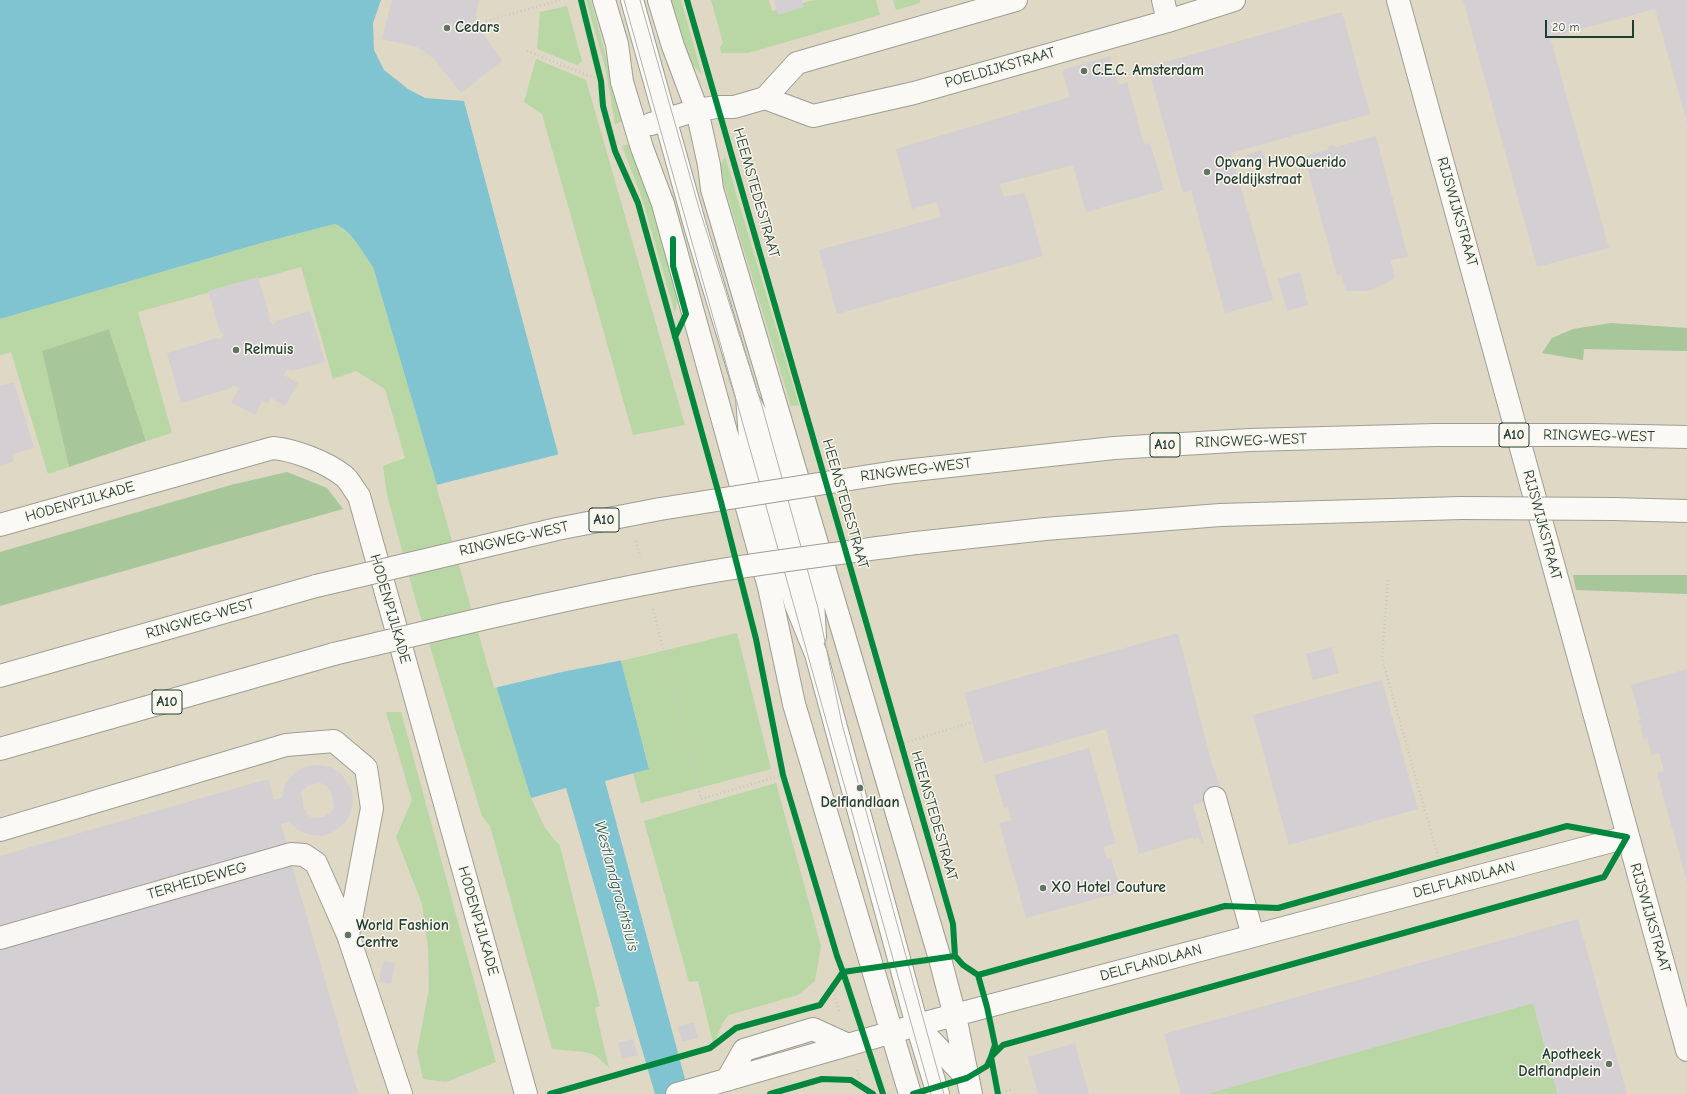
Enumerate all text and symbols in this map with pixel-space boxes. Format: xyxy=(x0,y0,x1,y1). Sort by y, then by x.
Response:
scale bar xyxy=(1547,12,1636,38)
place label: Cedars xyxy=(455,19,499,37)
text: 20 m xyxy=(1552,20,1580,34)
marker: Cedars xyxy=(442,23,452,33)
street label: POELDIJKSTRAAT xyxy=(943,44,1057,92)
place label: C.E.C. Amsterdam xyxy=(1092,62,1204,80)
marker: C.E.C. Amsterdam xyxy=(1079,66,1089,76)
street label: HEEMSTEDESTRAAT xyxy=(729,126,783,260)
place label: Opvang HVOQuerido Poeldijkstraat xyxy=(1215,154,1346,189)
street label: RIJSWIJKSTRAAT xyxy=(1433,155,1481,269)
marker: Opvang HVOQuerido Poeldijkstraat xyxy=(1202,167,1212,177)
place label: Relmuis xyxy=(244,341,293,359)
marker: Relmuis xyxy=(231,345,241,355)
road number: A10 xyxy=(1499,423,1529,447)
street label: RINGWEG-WEST xyxy=(1543,426,1655,446)
street label: RINGWEG-WEST xyxy=(1195,430,1307,452)
road number: A10 xyxy=(1150,433,1180,457)
street label: HEEMSTEDESTRAAT xyxy=(818,437,872,571)
street label: RINGWEG-WEST xyxy=(859,454,973,486)
street label: RIJSWIJKSTRAAT xyxy=(1519,468,1565,582)
street label: HODENPIJLKADE xyxy=(23,478,137,526)
road number: A10 xyxy=(589,508,619,532)
street label: RINGWEG-WEST xyxy=(458,518,570,560)
street label: HODENPIJLKADE xyxy=(366,552,414,666)
street label: RINGWEG-WEST xyxy=(144,595,256,643)
road number: A10 xyxy=(152,690,182,714)
street label: HEEMSTEDESTRAAT xyxy=(907,749,961,883)
marker: Delflandlaan xyxy=(855,783,865,793)
place label: Delflandlaan xyxy=(820,794,900,812)
water label: Westlandgrachtsluis xyxy=(589,819,643,953)
street label: TERHEIDEWEG xyxy=(145,858,249,904)
street label: DELFLANDLAAN xyxy=(1411,858,1517,902)
street label: RIJSWIJKSTRAAT xyxy=(1626,861,1674,975)
street label: HODENPIJLKADE xyxy=(454,864,502,978)
place label: XO Hotel Couture xyxy=(1051,879,1166,897)
marker: XO Hotel Couture xyxy=(1038,883,1048,893)
place label: World Fashion Centre xyxy=(356,917,449,952)
marker: World Fashion Centre xyxy=(343,930,353,940)
street label: DELFLANDLAAN xyxy=(1098,941,1204,985)
place label: Apotheek Delflandplein xyxy=(1518,1046,1601,1081)
marker: Apotheek Delflandplein xyxy=(1604,1059,1614,1069)

